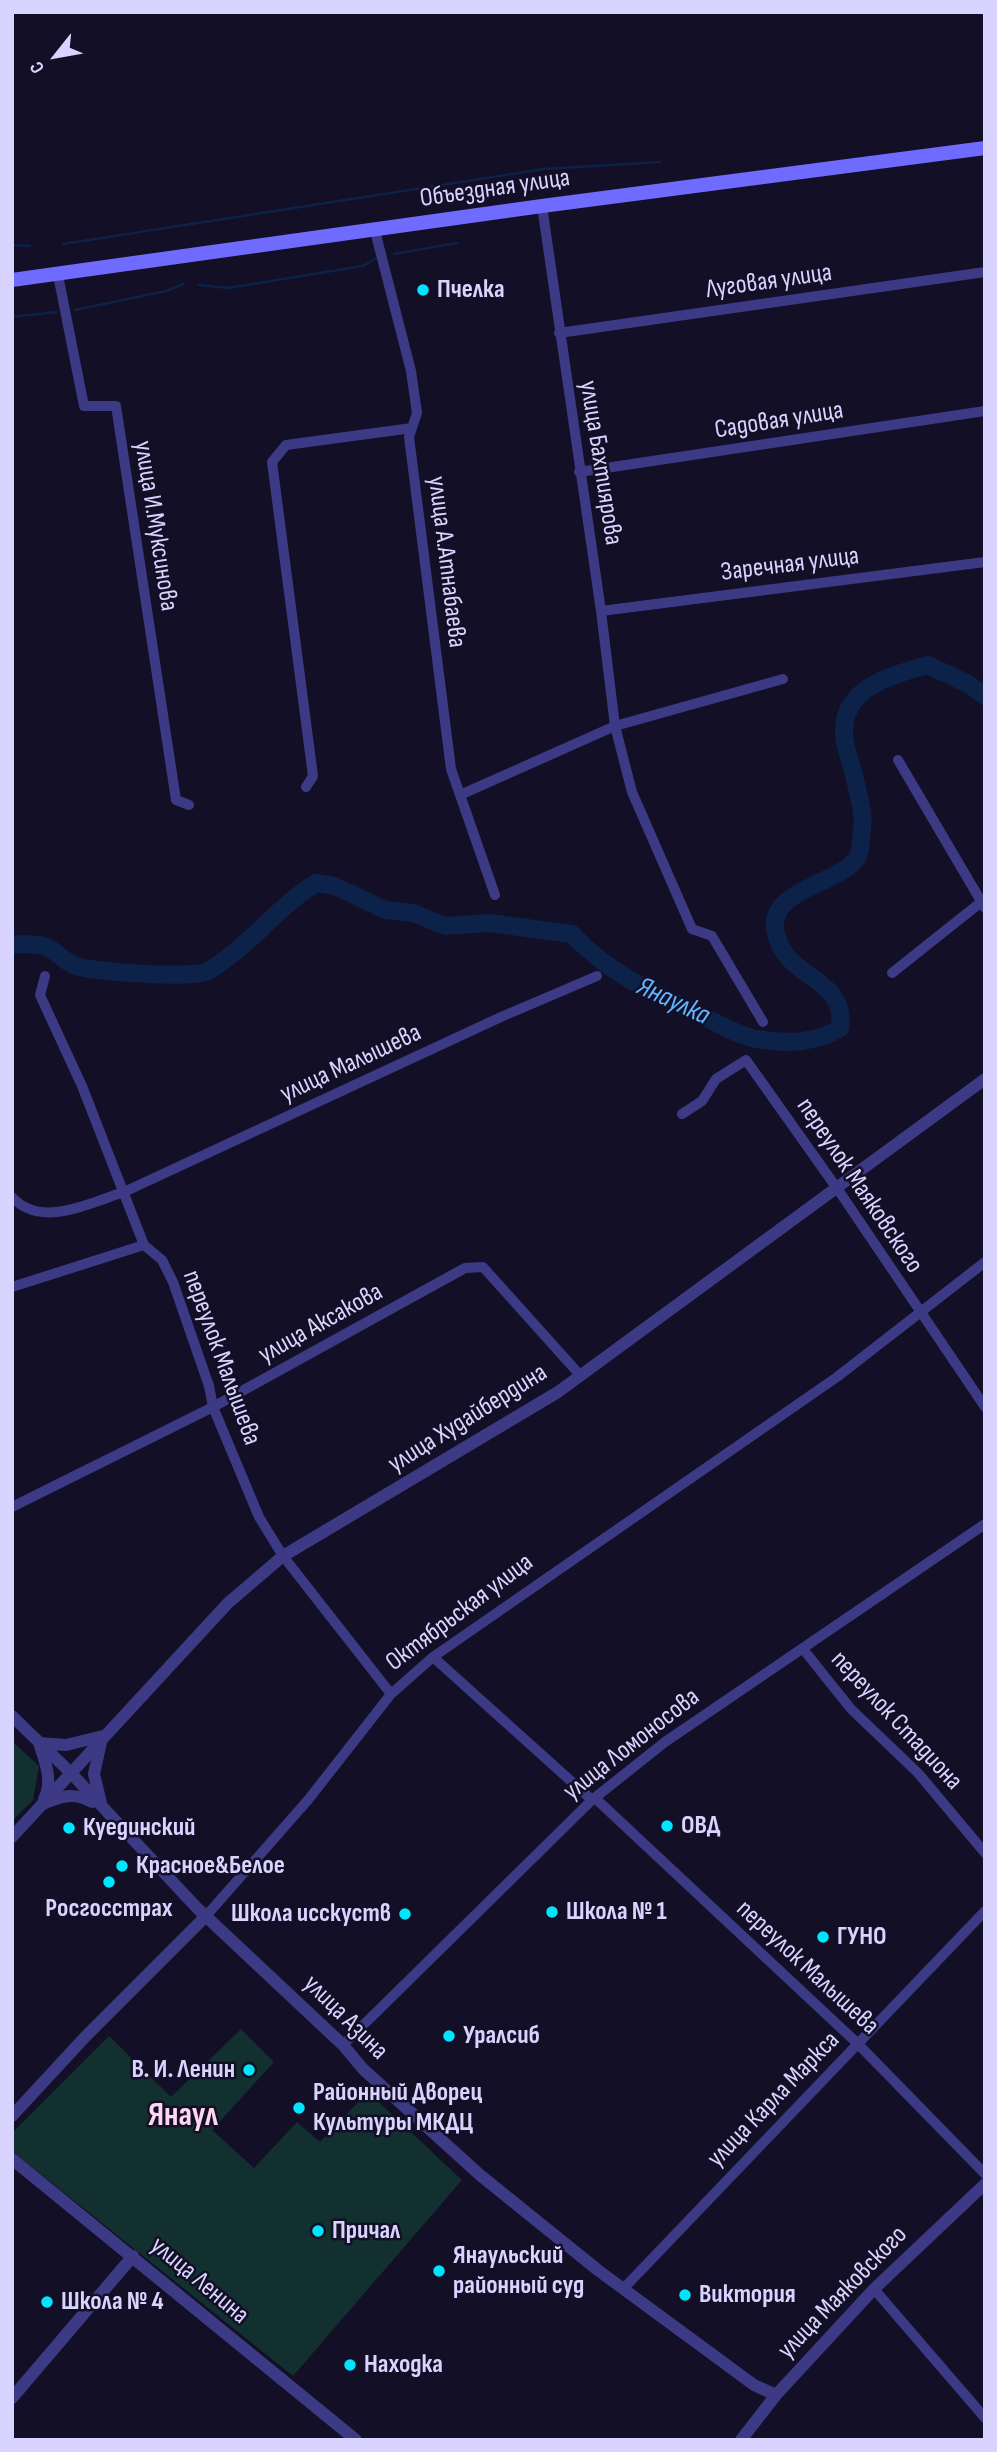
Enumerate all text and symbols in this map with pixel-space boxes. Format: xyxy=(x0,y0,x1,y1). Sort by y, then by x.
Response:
north arrow xyxy=(21,21,91,91)
text: С xyxy=(25,57,50,77)
street label: Объездная улица xyxy=(418,163,572,215)
street label: Луговая улица xyxy=(704,258,834,306)
place label: Пчелка xyxy=(437,274,505,306)
marker: Пчелка xyxy=(415,282,431,298)
street label: улица Бахтиярова xyxy=(572,379,628,547)
street label: Садовая улица xyxy=(713,395,845,447)
street label: улица И.Муксинова xyxy=(126,439,184,613)
street label: улица А.Атнабаева xyxy=(420,474,472,650)
street label: Заречная улица xyxy=(719,541,861,589)
water label: Янаулка xyxy=(631,971,715,1033)
street label: улица Малышева xyxy=(276,1018,426,1110)
street label: переулок Маяковского xyxy=(789,1093,929,1279)
street label: переулок Малышева xyxy=(175,1266,267,1450)
street label: улица Аксакова xyxy=(253,1277,389,1371)
street label: улица Худайбердина xyxy=(383,1358,553,1480)
street label: Октябрьская улица xyxy=(380,1548,540,1678)
street label: переулок Стадиона xyxy=(824,1645,968,1797)
street label: улица Ломоносова xyxy=(558,1682,706,1808)
place label: ОВД xyxy=(681,1810,720,1842)
place label: Куединский xyxy=(83,1812,195,1844)
marker: ОВД xyxy=(659,1818,675,1834)
marker: Куединский xyxy=(61,1820,77,1836)
place label: Красное&Белое xyxy=(136,1850,285,1882)
marker: Красное&Белое xyxy=(114,1858,130,1874)
marker: Росгосстрах xyxy=(101,1874,117,1890)
place label: Росгосстрах xyxy=(45,1893,173,1925)
street label: переулок Малышева xyxy=(729,1894,885,2042)
place label: Школа № 1 xyxy=(566,1896,667,1928)
place label: Школа исскуств xyxy=(231,1898,391,1930)
marker: Школа № 1 xyxy=(544,1904,560,1920)
marker: Школа исскуств xyxy=(397,1906,413,1922)
place label: ГУНО xyxy=(837,1921,887,1953)
marker: ГУНО xyxy=(815,1929,831,1945)
street label: улица Азина xyxy=(296,1969,394,2067)
place label: Уралсиб xyxy=(463,2020,540,2052)
street label: улица Карла Маркса xyxy=(701,2026,847,2174)
marker: Уралсиб xyxy=(441,2028,457,2044)
place label: В. И. Ленин xyxy=(131,2054,235,2086)
marker: В. И. Ленин xyxy=(241,2062,257,2078)
place label: Районный Дворец Культуры МКДЦ xyxy=(313,2077,482,2138)
district label: Янаул xyxy=(148,2097,218,2137)
marker: Районный Дворец Культуры МКДЦ xyxy=(291,2100,307,2116)
place label: Причал xyxy=(332,2215,400,2247)
street label: улица Маяковского xyxy=(772,2220,914,2366)
marker: Причал xyxy=(310,2223,326,2239)
street label: улица Ленина xyxy=(143,2231,255,2331)
place label: Янаульский районный суд xyxy=(453,2240,584,2302)
marker: Янаульский районный суд xyxy=(431,2263,447,2279)
place label: Виктория xyxy=(699,2279,796,2311)
place label: Школа № 4 xyxy=(61,2286,164,2318)
marker: Виктория xyxy=(677,2287,693,2303)
marker: Школа № 4 xyxy=(39,2294,55,2310)
place label: Находка xyxy=(364,2349,443,2381)
marker: Находка xyxy=(342,2357,358,2373)

